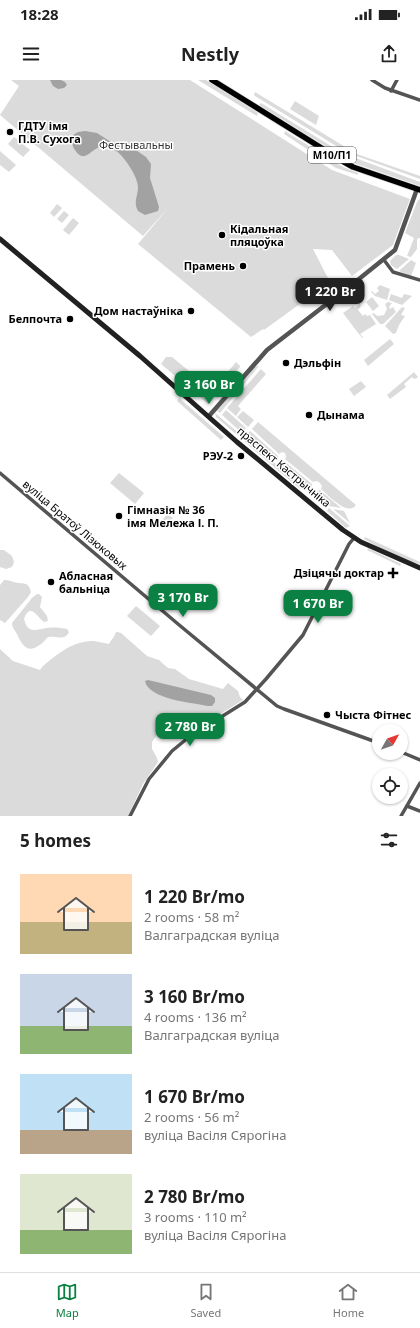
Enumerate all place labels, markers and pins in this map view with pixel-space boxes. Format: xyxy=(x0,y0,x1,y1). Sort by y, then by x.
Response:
place label: ГДТУ імя П.В. Сухога xyxy=(18,118,81,146)
marker: ГДТУ імя П.В. Сухога xyxy=(5,127,15,137)
place label: Кідальная пляцоўка xyxy=(230,221,288,249)
marker: Кідальная пляцоўка xyxy=(217,230,227,240)
place label: Прамень xyxy=(184,258,235,273)
marker: Прамень xyxy=(238,261,248,271)
pin: 1 220 Br xyxy=(289,278,371,312)
place label: Дом настаўніка xyxy=(94,303,183,318)
marker: Дом настаўніка xyxy=(186,306,196,316)
place label: Белпочта xyxy=(9,311,62,326)
marker: Белпочта xyxy=(65,314,75,324)
place label: Дэльфін xyxy=(294,355,341,370)
marker: Дэльфін xyxy=(281,358,291,368)
pin: 3 160 Br xyxy=(168,371,250,405)
place label: Дынама xyxy=(317,407,364,422)
marker: Дынама xyxy=(304,410,314,420)
place label: РЭУ-2 xyxy=(203,448,233,463)
marker: РЭУ-2 xyxy=(236,451,246,461)
place label: Гімназія № 36 імя Мележа І. П. xyxy=(127,502,219,530)
marker: Гімназія № 36 імя Мележа І. П. xyxy=(114,511,124,521)
place label: Дзіцячы доктар xyxy=(294,565,384,580)
marker: Дзіцячы доктар xyxy=(387,567,399,579)
place label: Абласная бальніца xyxy=(59,568,113,596)
marker: Абласная бальніца xyxy=(46,577,56,587)
pin: 3 170 Br xyxy=(142,584,224,618)
pin: 1 670 Br xyxy=(277,590,359,624)
place label: Чыста Фітнес xyxy=(335,707,412,722)
marker: Чыста Фітнес xyxy=(322,710,332,720)
pin: 2 780 Br xyxy=(149,713,231,747)

